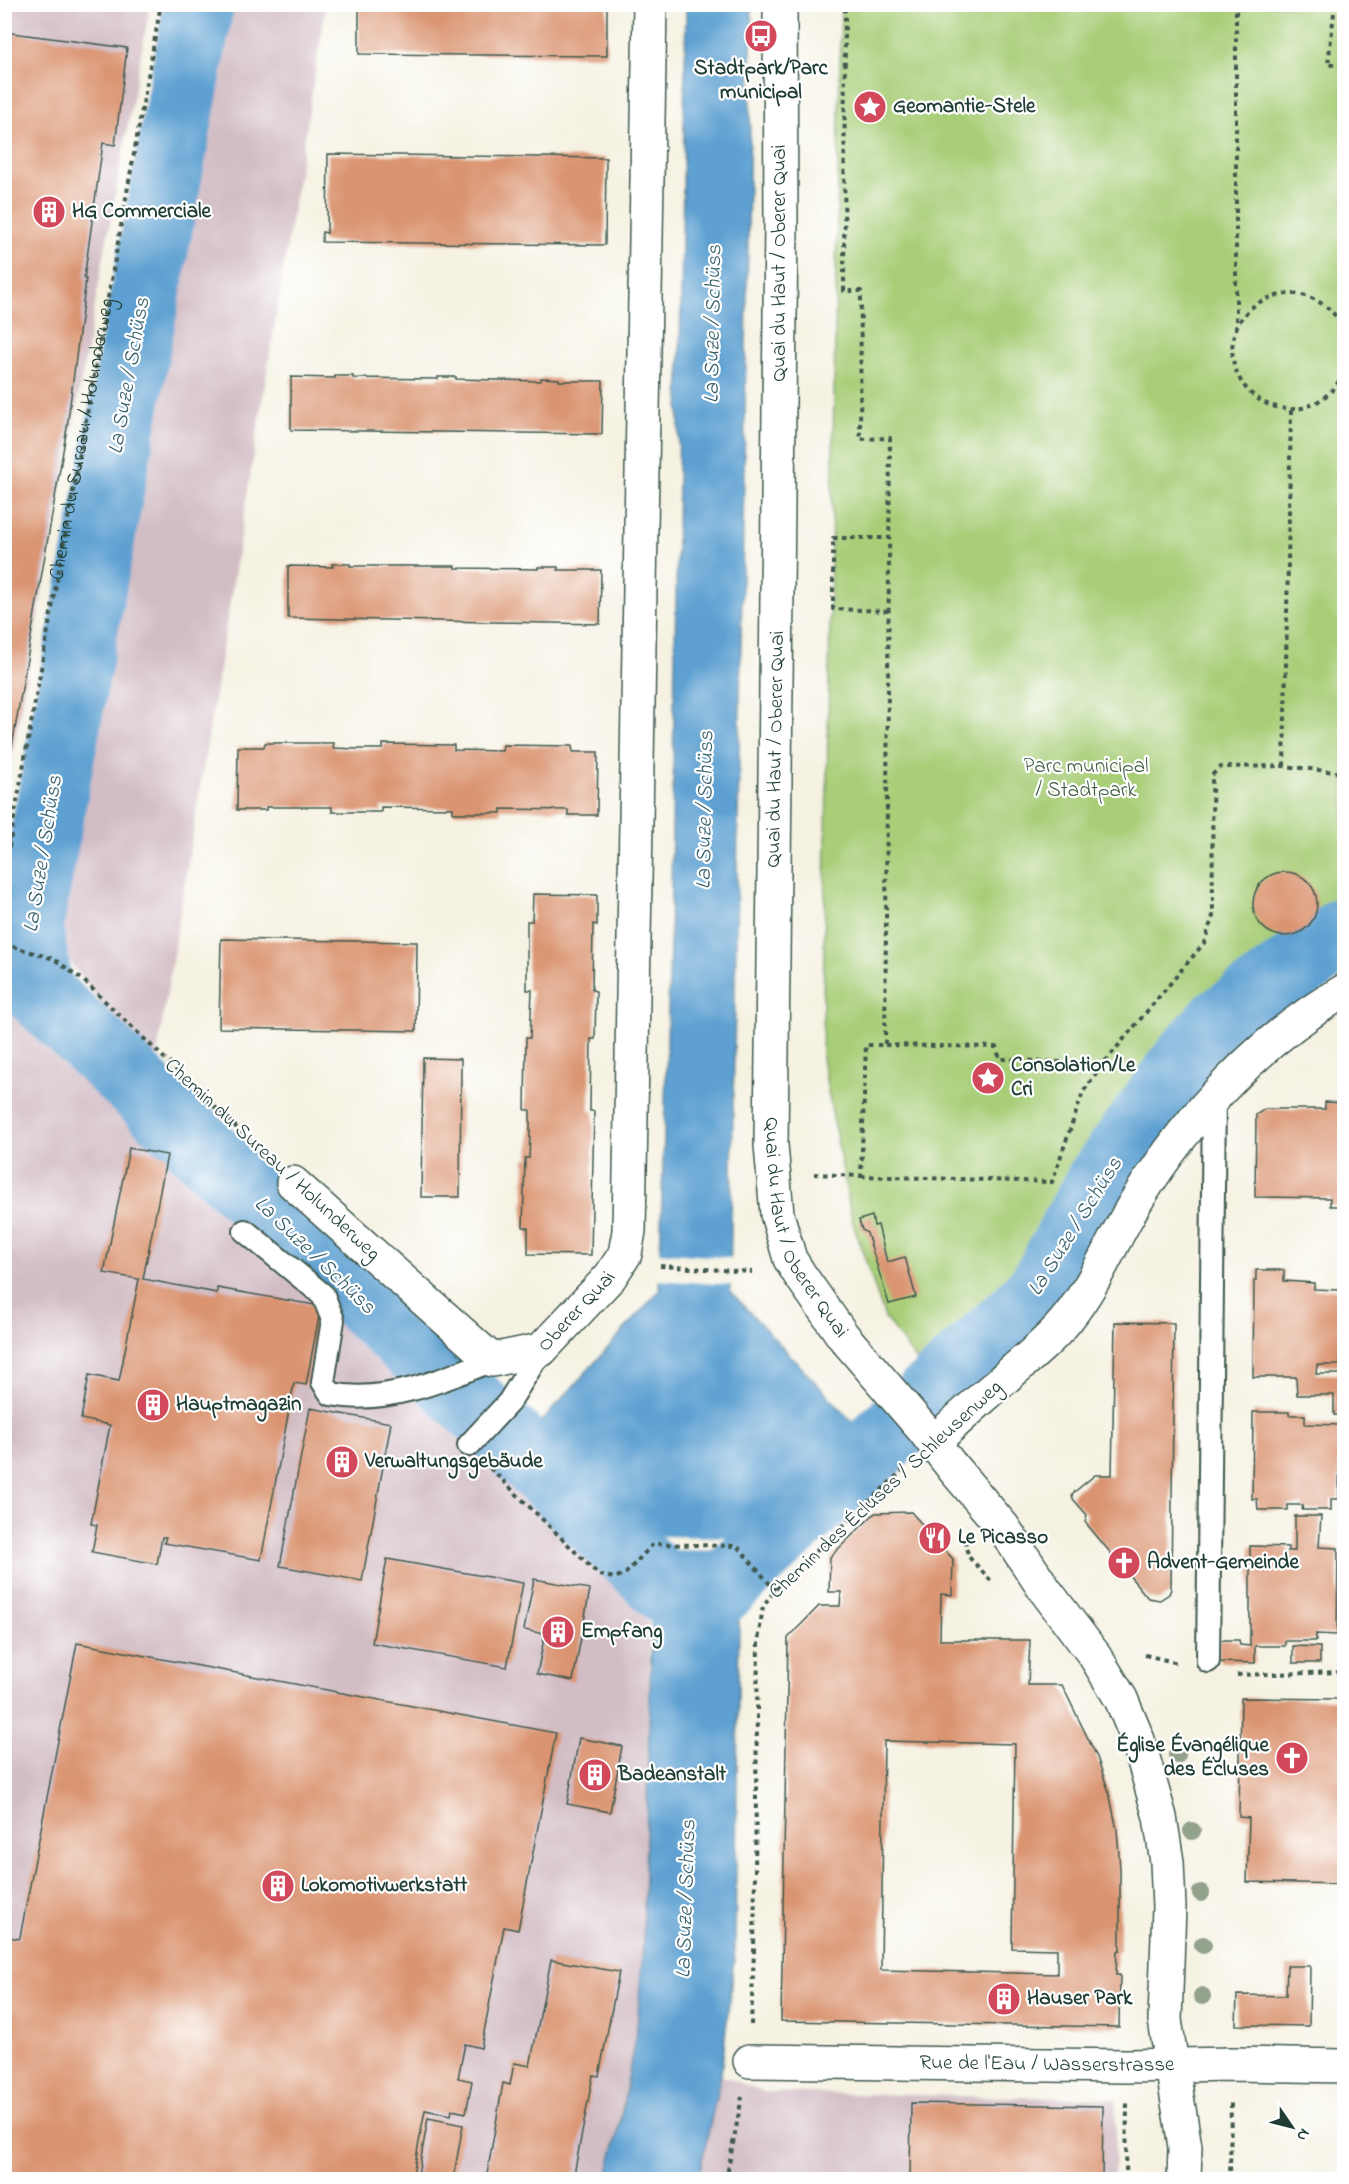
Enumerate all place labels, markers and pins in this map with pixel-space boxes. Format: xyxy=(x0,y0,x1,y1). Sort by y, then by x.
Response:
bus stop icon: Stadtpark/Parc municipal xyxy=(743,18,779,54)
place label: Stadtpark/Parc municipal xyxy=(694,54,829,108)
place icon: Geomantie-Stele xyxy=(852,89,888,125)
place label: Geomantie-Stele xyxy=(893,92,1036,122)
building icon: HG Commerciale xyxy=(31,194,67,230)
place label: HG Commerciale xyxy=(72,197,212,227)
place label: Consolation/Le Cri xyxy=(1011,1051,1136,1105)
place icon: Consolation/Le Cri xyxy=(970,1060,1006,1096)
building icon: Hauptmagazin xyxy=(135,1387,171,1423)
place label: Hauptmagazin xyxy=(176,1390,301,1422)
building icon: Verwaltungsgebäude xyxy=(324,1444,360,1480)
place label: Verwaltungsgebäude xyxy=(364,1447,543,1479)
restaurant icon: Le Picasso xyxy=(917,1520,953,1556)
place label: Le Picasso xyxy=(958,1523,1048,1553)
church icon: Advent-Gemeinde xyxy=(1106,1545,1142,1581)
place label: Advent-Gemeinde xyxy=(1147,1548,1299,1578)
building icon: Empfang xyxy=(540,1614,576,1650)
place label: Empfang xyxy=(581,1617,662,1649)
place label: Église Évangélique des Écluses xyxy=(1116,1731,1270,1785)
church icon: Église Évangélique des Écluses xyxy=(1274,1740,1310,1776)
building icon: Badeanstalt xyxy=(577,1757,613,1793)
place label: Badeanstalt xyxy=(617,1760,727,1790)
building icon: Lokomotivwerkstatt xyxy=(260,1868,296,1904)
place label: Lokomotivwerkstatt xyxy=(301,1871,468,1901)
building icon: Hauser Park xyxy=(986,1981,1022,2017)
place label: Hauser Park xyxy=(1027,1984,1133,2014)

